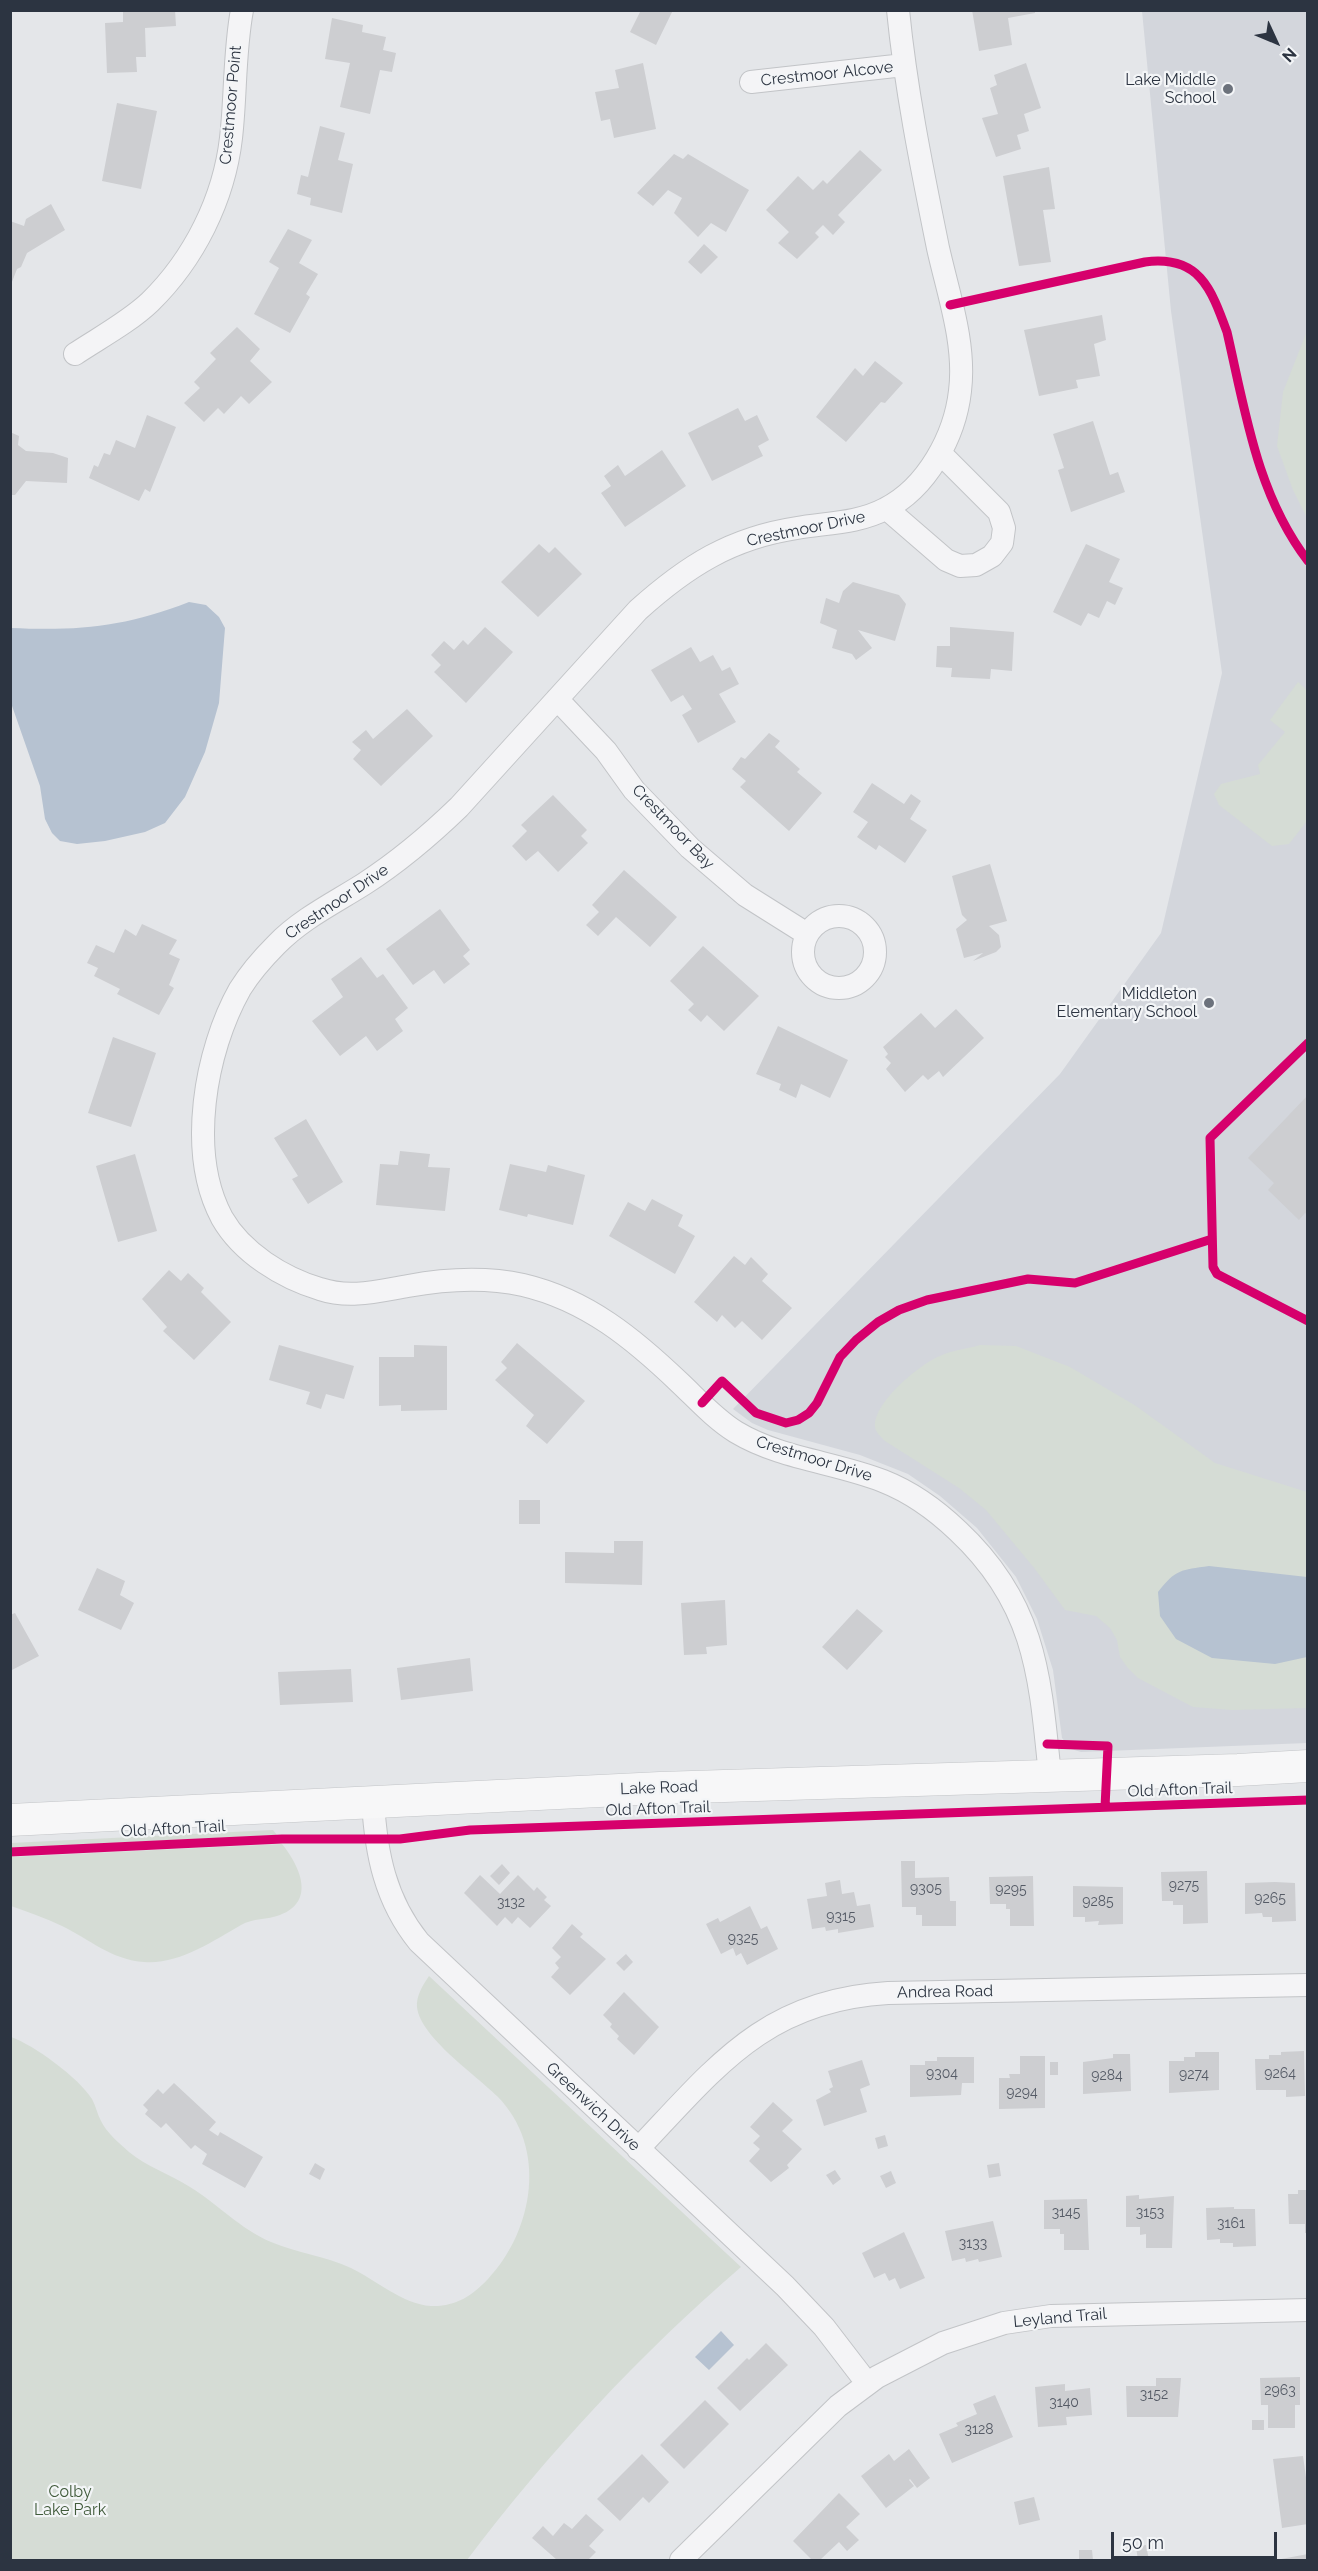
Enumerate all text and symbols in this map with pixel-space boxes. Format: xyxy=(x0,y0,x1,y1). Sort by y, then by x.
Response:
north arrow xyxy=(1246,12,1306,72)
text: N xyxy=(1278,44,1300,66)
street label: Crestmoor Point xyxy=(216,45,246,165)
street label: Crestmoor Alcove xyxy=(760,58,894,90)
place label: Lake Middle School xyxy=(1125,70,1216,108)
marker: Lake Middle School xyxy=(1221,82,1235,96)
street label: Crestmoor Drive xyxy=(745,507,867,551)
street label: Crestmoor Bay xyxy=(628,781,718,873)
street label: Crestmoor Drive xyxy=(282,860,392,944)
place label: Middleton Elementary School xyxy=(1057,984,1197,1022)
marker: Middleton Elementary School xyxy=(1202,996,1216,1010)
street label: Crestmoor Drive xyxy=(754,1432,874,1486)
street label: Lake Road xyxy=(620,1777,698,1799)
street label: Old Afton Trail xyxy=(1127,1779,1233,1801)
street label: Old Afton Trail xyxy=(605,1798,711,1820)
street label: Old Afton Trail xyxy=(120,1817,226,1841)
house number: 9275 xyxy=(1169,1878,1199,1894)
house number: 9305 xyxy=(910,1881,942,1897)
house number: 9295 xyxy=(995,1882,1027,1898)
house number: 9265 xyxy=(1254,1891,1286,1907)
house number: 9285 xyxy=(1082,1894,1114,1910)
house number: 3132 xyxy=(497,1895,525,1911)
house number: 9315 xyxy=(826,1909,856,1925)
house number: 9325 xyxy=(728,1931,758,1947)
street label: Andrea Road xyxy=(897,1982,993,2002)
street label: Greenwich Drive xyxy=(542,2059,644,2155)
house number: 9304 xyxy=(926,2066,958,2082)
house number: 9264 xyxy=(1264,2066,1296,2082)
house number: 9274 xyxy=(1179,2067,1209,2083)
house number: 9284 xyxy=(1091,2068,1123,2084)
house number: 9294 xyxy=(1006,2085,1038,2101)
house number: 3145 xyxy=(1052,2205,1080,2221)
house number: 3153 xyxy=(1136,2205,1164,2221)
house number: 3161 xyxy=(1217,2216,1245,2232)
house number: 3133 xyxy=(959,2236,987,2252)
street label: Leyland Trail xyxy=(1012,2304,1108,2332)
house number: 2963 xyxy=(1264,2383,1296,2399)
house number: 3152 xyxy=(1140,2387,1168,2403)
house number: 3140 xyxy=(1049,2395,1079,2411)
house number: 3128 xyxy=(964,2422,994,2438)
park label: Colby Lake Park xyxy=(34,2482,106,2520)
scale bar xyxy=(1114,2520,1280,2558)
text: 50 m xyxy=(1122,2532,1164,2553)

